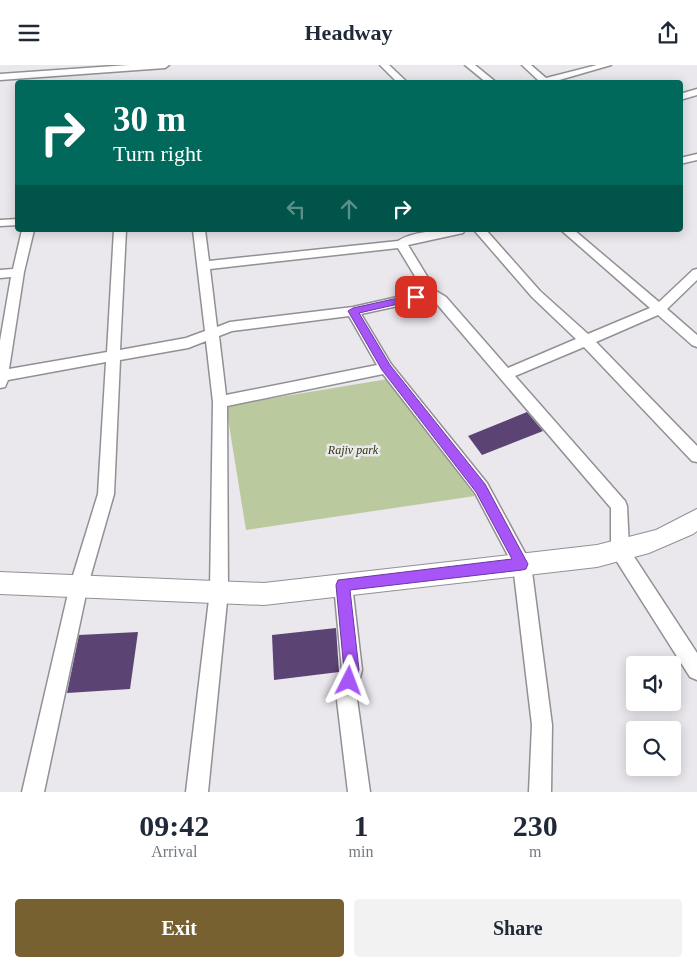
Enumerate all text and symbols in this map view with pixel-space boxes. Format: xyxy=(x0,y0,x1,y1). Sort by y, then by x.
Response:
icon: menu xyxy=(15,19,43,47)
icon: share xyxy=(654,19,682,47)
text: Headway xyxy=(305,20,393,45)
icon: right xyxy=(30,100,95,165)
text: 30 m xyxy=(113,100,186,139)
text: Turn right xyxy=(113,141,202,166)
icon: left xyxy=(282,195,310,223)
icon: ahead xyxy=(335,195,363,223)
icon: right xyxy=(388,195,416,223)
pin xyxy=(395,276,437,318)
icon: arrive xyxy=(402,283,430,311)
park label: Rajiv park xyxy=(327,443,379,457)
position arrow xyxy=(322,654,374,706)
map controls xyxy=(626,656,681,776)
button: sound xyxy=(626,656,681,711)
button: search xyxy=(626,721,681,776)
text: 09:42 xyxy=(139,809,209,842)
text: 1 xyxy=(353,809,368,842)
text: 230 xyxy=(513,809,558,842)
text: Arrival xyxy=(151,843,197,860)
text: min xyxy=(349,843,373,860)
text: m xyxy=(529,843,541,860)
button: Exit xyxy=(15,899,344,957)
button: Share xyxy=(354,899,682,957)

